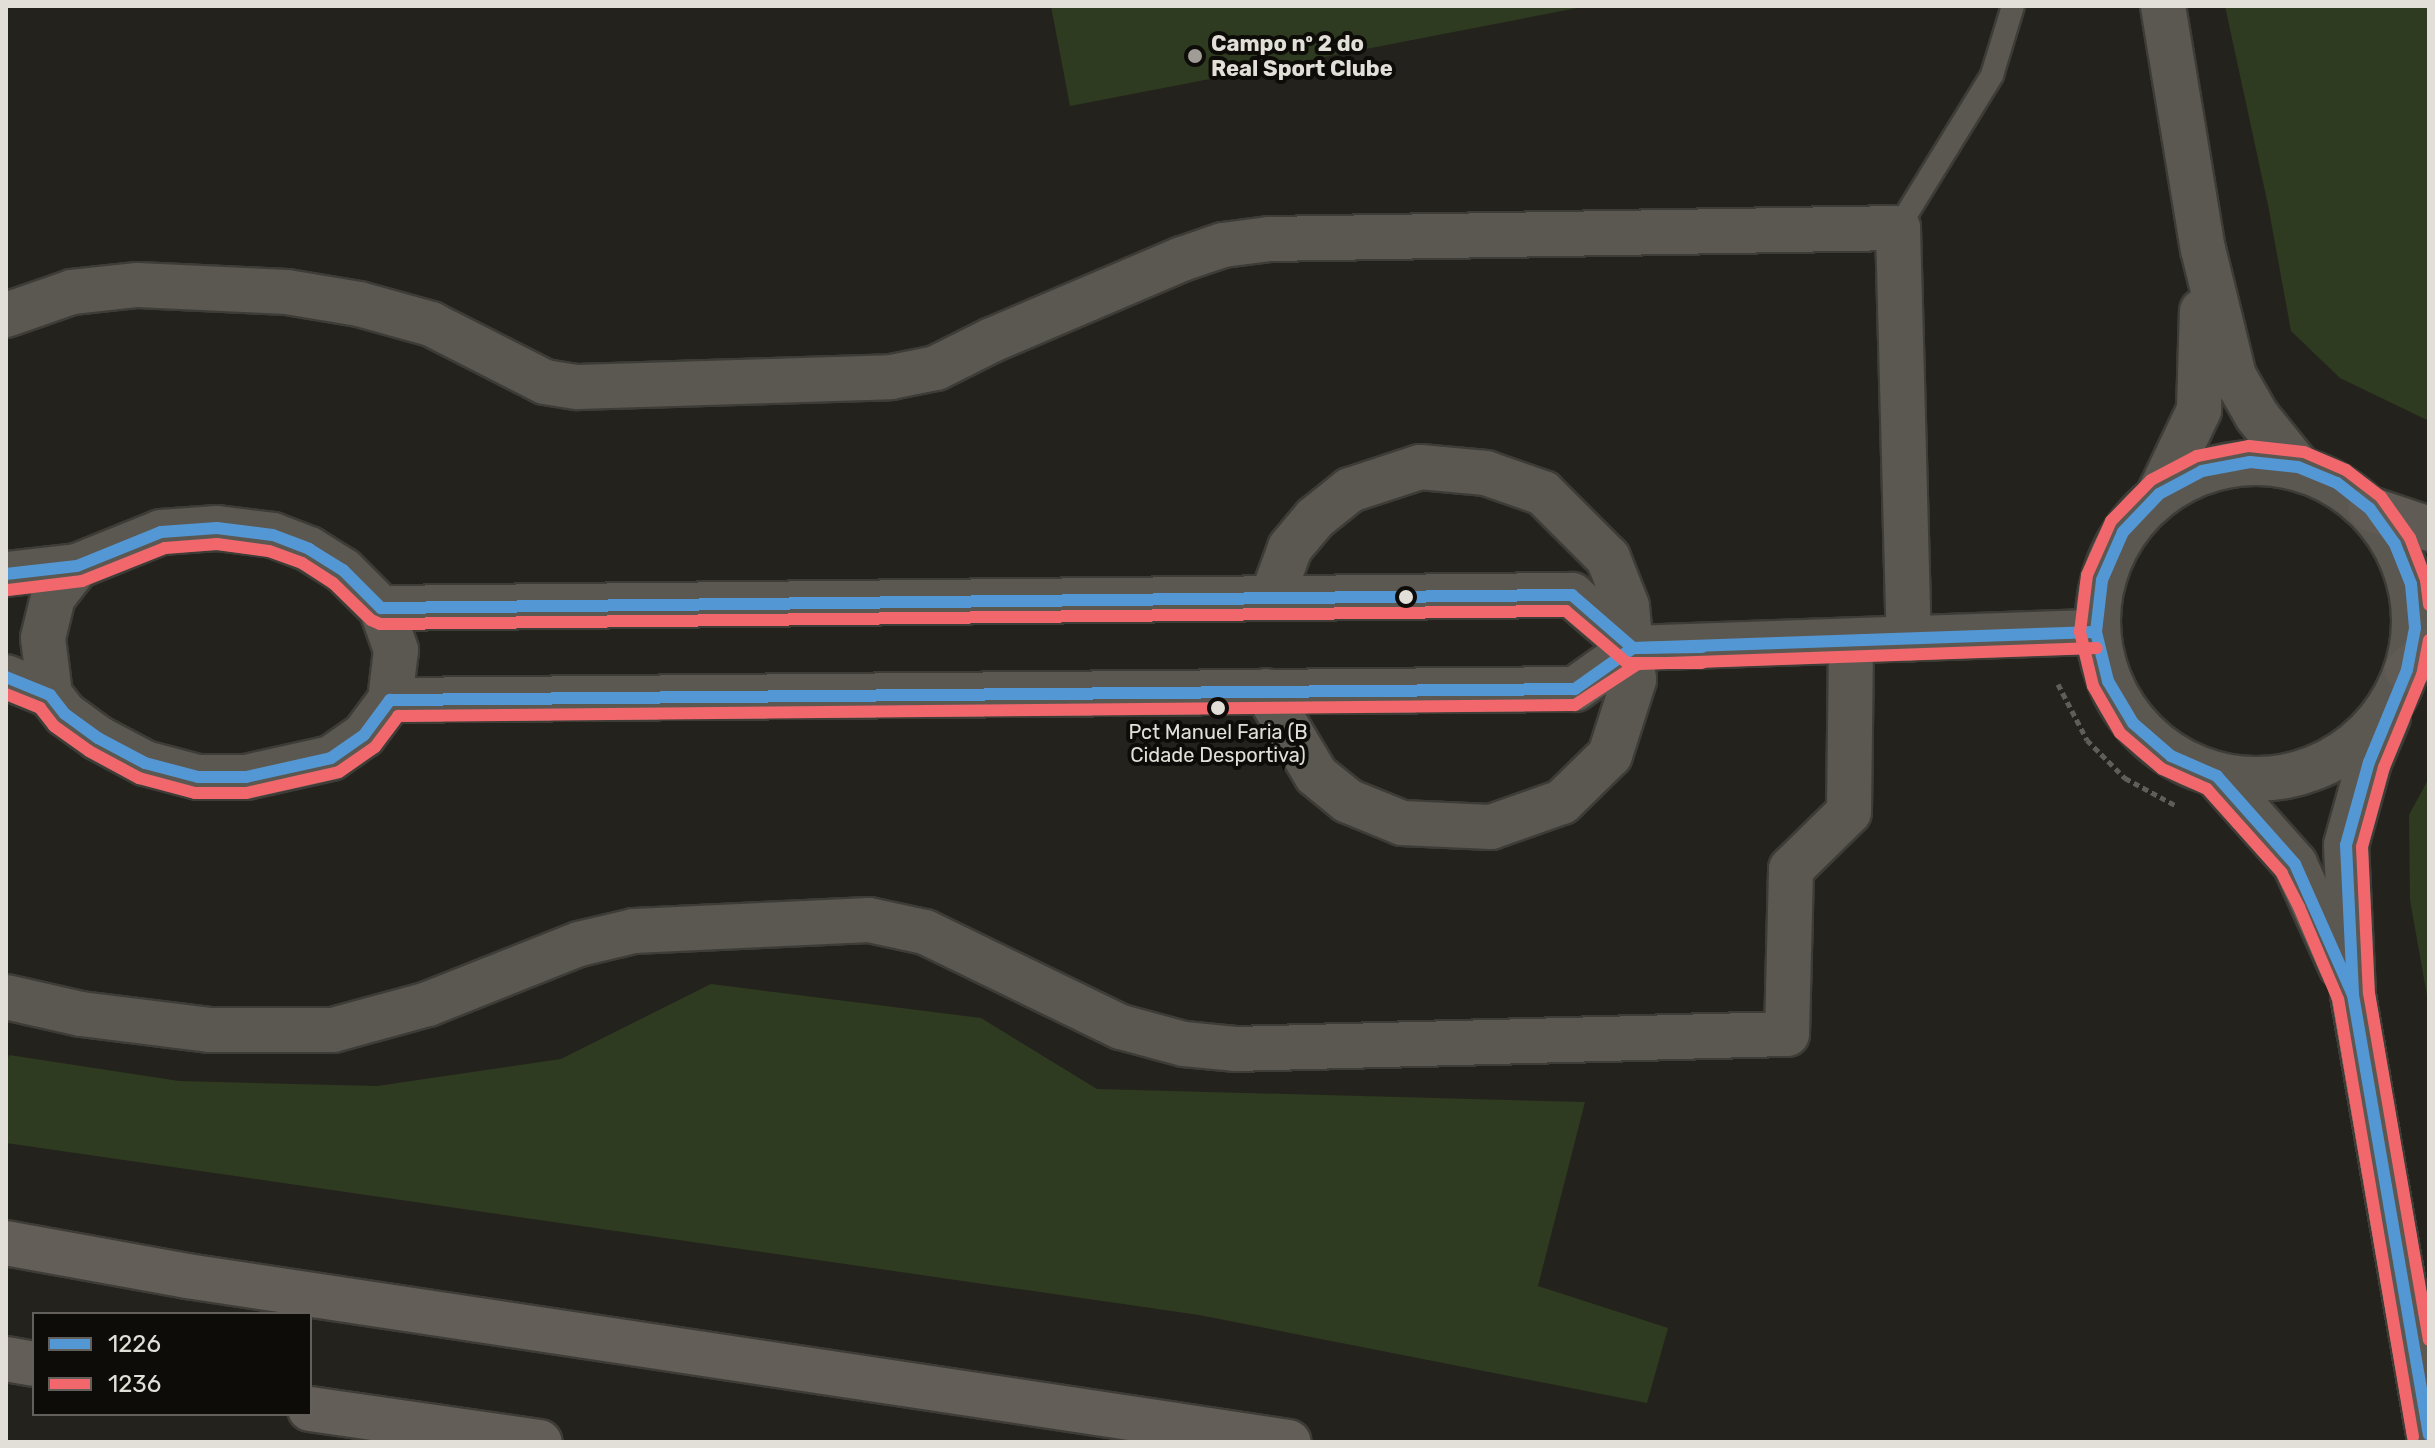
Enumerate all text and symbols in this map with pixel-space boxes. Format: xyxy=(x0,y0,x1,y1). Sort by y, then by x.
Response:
place label: Campo nº 2 do Real Sport Clube xyxy=(1211,30,1393,82)
marker: Campo nº 2 do Real Sport Clube xyxy=(1186,47,1204,65)
unlabelled marker xyxy=(1398,589,1414,605)
marker: Pct Manuel Faria (B Cidade Desportiva) xyxy=(1210,700,1226,716)
place label: Pct Manuel Faria (B Cidade Desportiva) xyxy=(1128,720,1308,767)
legend xyxy=(32,1312,312,1416)
text: 1226 xyxy=(108,1330,161,1358)
text: 1236 xyxy=(108,1370,161,1398)

